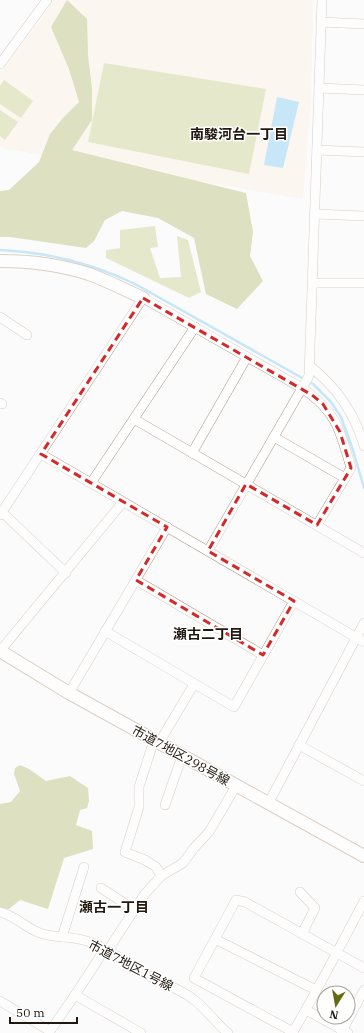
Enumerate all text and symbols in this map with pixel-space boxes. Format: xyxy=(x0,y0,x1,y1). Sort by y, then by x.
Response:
district label: 南駿河台一丁目 xyxy=(190,125,288,143)
district label: 瀬古二丁目 xyxy=(173,625,243,643)
street label: 市道7地区298号線 xyxy=(129,722,233,789)
district label: 瀬古一丁目 xyxy=(79,898,149,916)
street label: 市道7地区1号線 xyxy=(85,936,176,995)
north arrow xyxy=(316,985,356,1025)
scale bar xyxy=(10,999,77,1025)
text: 50 m xyxy=(16,1005,45,1020)
text: N xyxy=(328,1007,340,1023)

